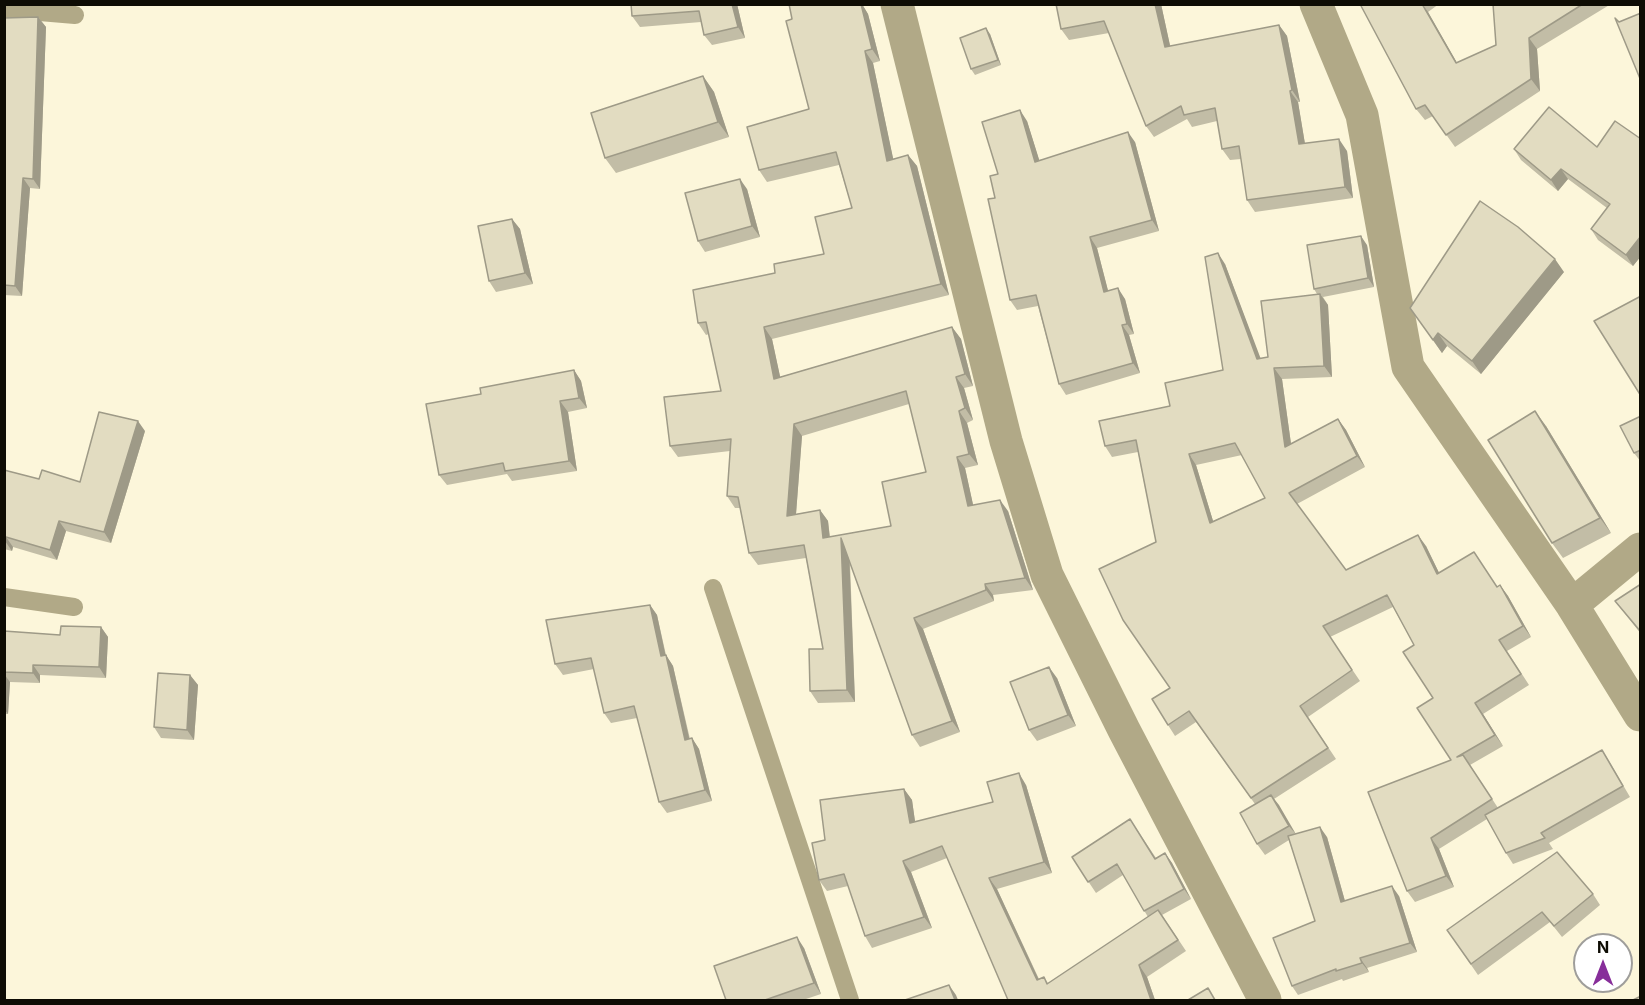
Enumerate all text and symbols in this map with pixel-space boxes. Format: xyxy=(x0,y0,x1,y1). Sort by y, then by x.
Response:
north arrow xyxy=(1573,933,1633,993)
text: N xyxy=(1597,937,1609,957)

